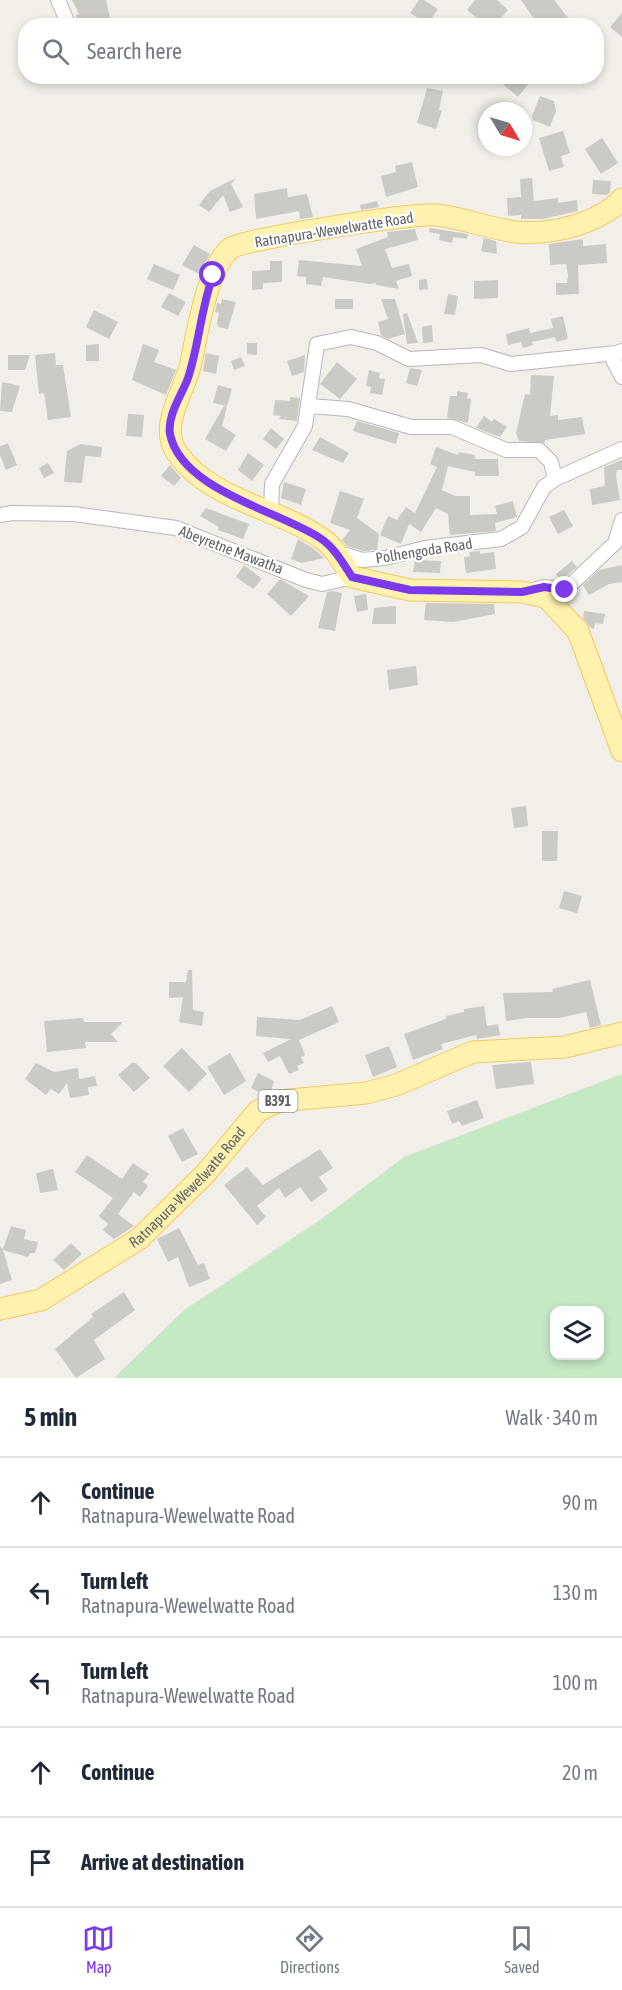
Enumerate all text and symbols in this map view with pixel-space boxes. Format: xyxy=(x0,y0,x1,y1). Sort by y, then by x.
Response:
search box xyxy=(18,18,604,84)
icon: search xyxy=(39,35,72,68)
text: Search here xyxy=(87,38,182,64)
north arrow xyxy=(478,102,532,156)
street label: Ratnapura-Wewelwatte Road xyxy=(253,209,415,250)
route start xyxy=(199,261,225,287)
street label: Abeyretne Mawatha xyxy=(177,522,286,577)
street label: Polhengoda Road xyxy=(374,534,473,567)
route end xyxy=(551,576,577,602)
road number: B391 xyxy=(258,1090,298,1112)
street label: Ratnapura-Wewelwatte Road xyxy=(126,1124,249,1251)
map controls xyxy=(550,1306,604,1360)
button: layers xyxy=(550,1306,604,1360)
text: 5 min xyxy=(24,1402,77,1432)
text: Walk · 340 m xyxy=(506,1406,598,1429)
text: Continue xyxy=(81,1478,155,1504)
icon: ahead xyxy=(24,1486,57,1519)
text: 90 m xyxy=(562,1491,598,1514)
text: Ratnapura-Wewelwatte Road xyxy=(81,1504,295,1527)
text: Turn left xyxy=(81,1568,148,1594)
icon: left xyxy=(24,1576,57,1609)
text: 130 m xyxy=(553,1581,598,1604)
text: Ratnapura-Wewelwatte Road xyxy=(81,1594,295,1617)
text: Turn left xyxy=(81,1658,148,1684)
icon: left xyxy=(24,1666,57,1699)
text: 100 m xyxy=(553,1671,598,1694)
text: Ratnapura-Wewelwatte Road xyxy=(81,1684,295,1707)
icon: ahead xyxy=(24,1756,57,1789)
text: Continue xyxy=(81,1759,155,1785)
text: 20 m xyxy=(562,1761,598,1784)
icon: arrive xyxy=(24,1846,57,1879)
text: Arrive at destination xyxy=(81,1849,244,1875)
tab: Map xyxy=(82,1922,115,1976)
tab: Directions xyxy=(280,1922,340,1976)
tab: Saved xyxy=(504,1922,540,1976)

